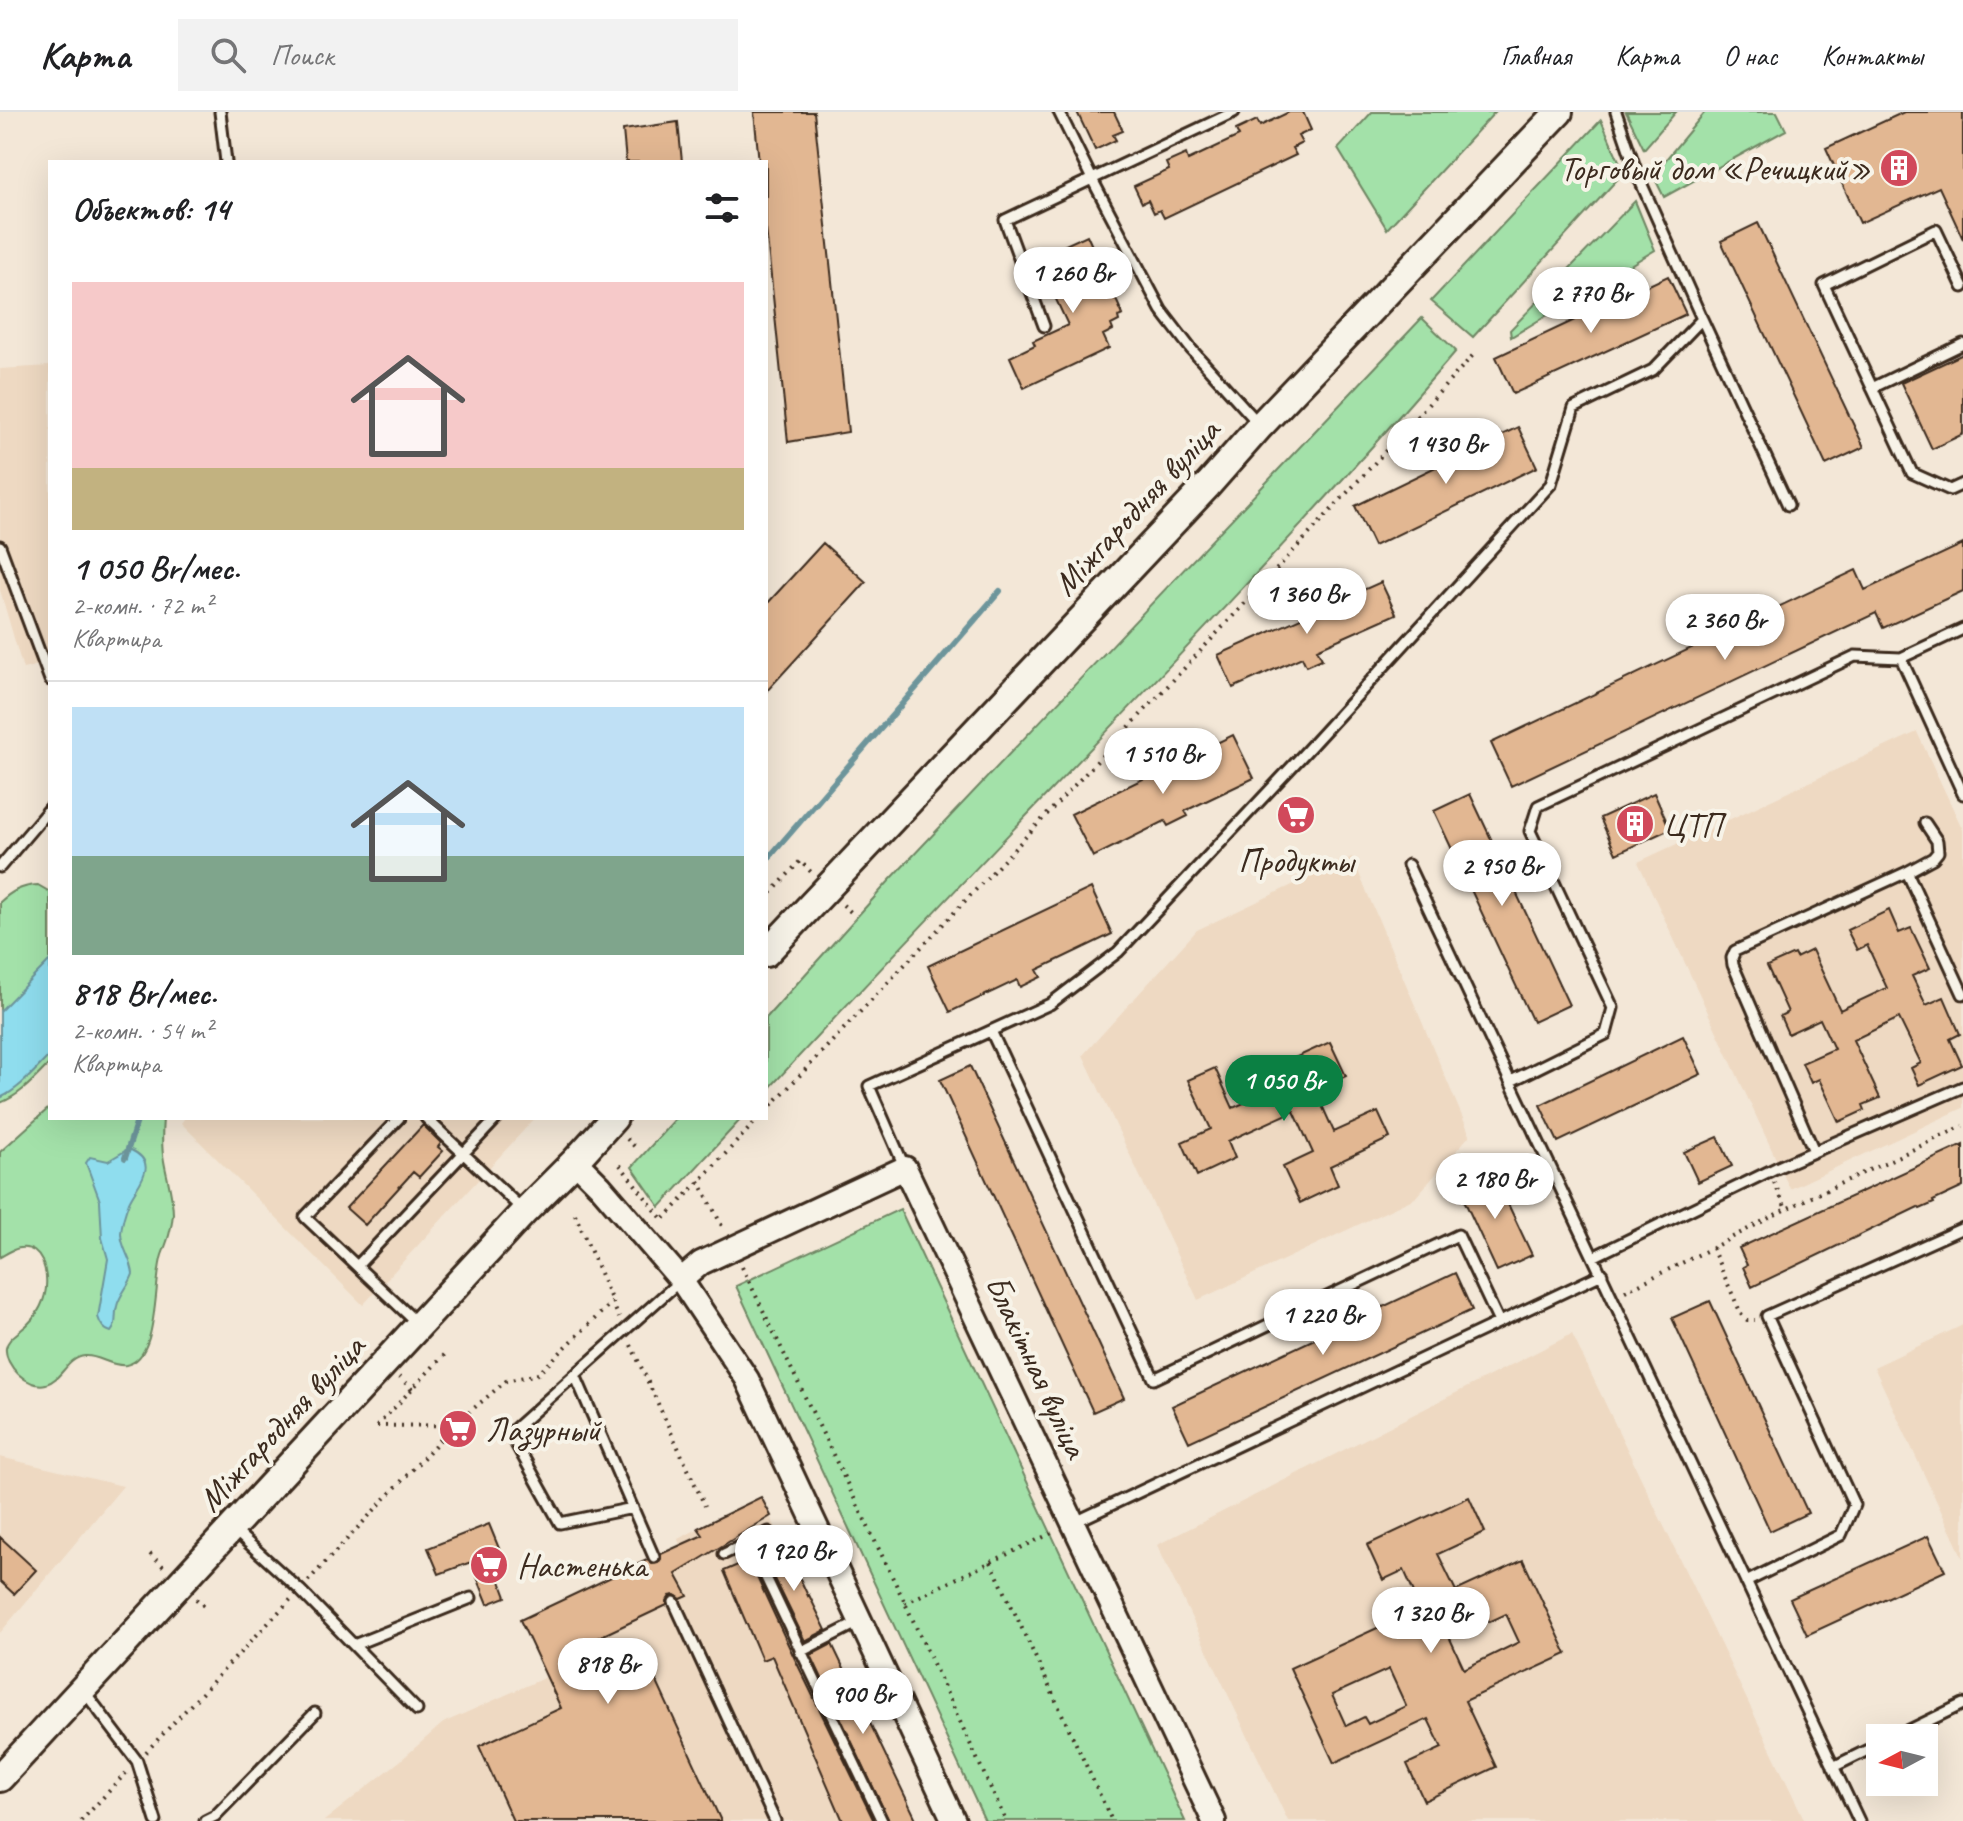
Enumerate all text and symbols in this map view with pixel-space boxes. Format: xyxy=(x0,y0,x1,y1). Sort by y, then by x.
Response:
search box xyxy=(178,19,738,91)
text: Карта xyxy=(40,32,130,79)
icon: search xyxy=(206,33,250,77)
text: Поиск xyxy=(270,36,334,74)
text: Главная xyxy=(1501,38,1571,73)
text: Карта xyxy=(1615,38,1679,73)
text: О нас xyxy=(1723,38,1777,73)
text: Контакты xyxy=(1821,38,1923,73)
place label: Торговый дом «Речицкий» xyxy=(1560,147,1871,190)
building icon: Торговый дом «Речицкий» xyxy=(1878,147,1920,189)
icon: filters xyxy=(700,186,744,230)
text: Объектов: 14 xyxy=(72,187,230,230)
pin: 1 260 Br xyxy=(990,247,1156,315)
text: 1 260 Br xyxy=(1032,256,1114,289)
pin: 2 770 Br xyxy=(1508,267,1674,335)
text: 2 770 Br xyxy=(1550,276,1632,309)
icon: home xyxy=(336,334,480,478)
street label: Міжгародняя вуліца xyxy=(1043,408,1230,604)
pin: 1 430 Br xyxy=(1363,418,1529,486)
text: 1 430 Br xyxy=(1405,427,1487,460)
text: 1 050 Br/мес. xyxy=(72,546,240,589)
pin: 1 360 Br xyxy=(1224,568,1390,636)
text: 1 360 Br xyxy=(1266,577,1348,610)
text: 2-комн. · 72 m² xyxy=(72,589,212,622)
pin: 2 360 Br xyxy=(1642,594,1808,662)
text: 2 360 Br xyxy=(1684,603,1766,636)
text: Квартира xyxy=(72,622,161,655)
pin: 1 510 Br xyxy=(1080,728,1246,796)
text: 1 510 Br xyxy=(1122,737,1204,770)
icon: home xyxy=(336,759,480,903)
supermarket icon: Продукты xyxy=(1275,794,1317,836)
building icon: ЦТП xyxy=(1614,803,1656,845)
place label: ЦТП xyxy=(1663,803,1728,846)
place label: Продукты xyxy=(1238,839,1357,882)
pin: 2 950 Br xyxy=(1419,840,1585,908)
text: 2 950 Br xyxy=(1461,849,1543,882)
text: 818 Br/мес. xyxy=(72,971,217,1014)
text: 2-комн. · 54 m² xyxy=(72,1014,212,1047)
text: Квартира xyxy=(72,1047,161,1080)
pin: 1 050 Br xyxy=(1201,1055,1367,1123)
text: 1 050 Br xyxy=(1243,1064,1325,1097)
pin: 2 180 Br xyxy=(1412,1153,1578,1221)
text: 2 180 Br xyxy=(1454,1162,1536,1195)
street label: Блакітная вуліца xyxy=(976,1268,1099,1466)
pin: 1 220 Br xyxy=(1240,1289,1406,1357)
text: 1 220 Br xyxy=(1282,1298,1364,1331)
street label: Міжгародняя вуліца xyxy=(188,1324,375,1520)
supermarket icon: Лазурный xyxy=(437,1408,479,1450)
place label: Лазурный xyxy=(486,1408,602,1451)
pin: 1 920 Br xyxy=(711,1525,877,1593)
text: 1 920 Br xyxy=(753,1534,835,1567)
supermarket icon: Настенька xyxy=(468,1544,510,1586)
place label: Настенька xyxy=(517,1544,650,1587)
pin: 1 320 Br xyxy=(1348,1587,1514,1655)
text: 1 320 Br xyxy=(1390,1596,1472,1629)
pin: 818 Br xyxy=(543,1638,673,1706)
text: 818 Br xyxy=(576,1647,640,1680)
pin: 900 Br xyxy=(798,1668,928,1736)
text: 900 Br xyxy=(831,1677,895,1710)
north arrow xyxy=(1866,1724,1938,1796)
map controls xyxy=(1866,1724,1938,1796)

